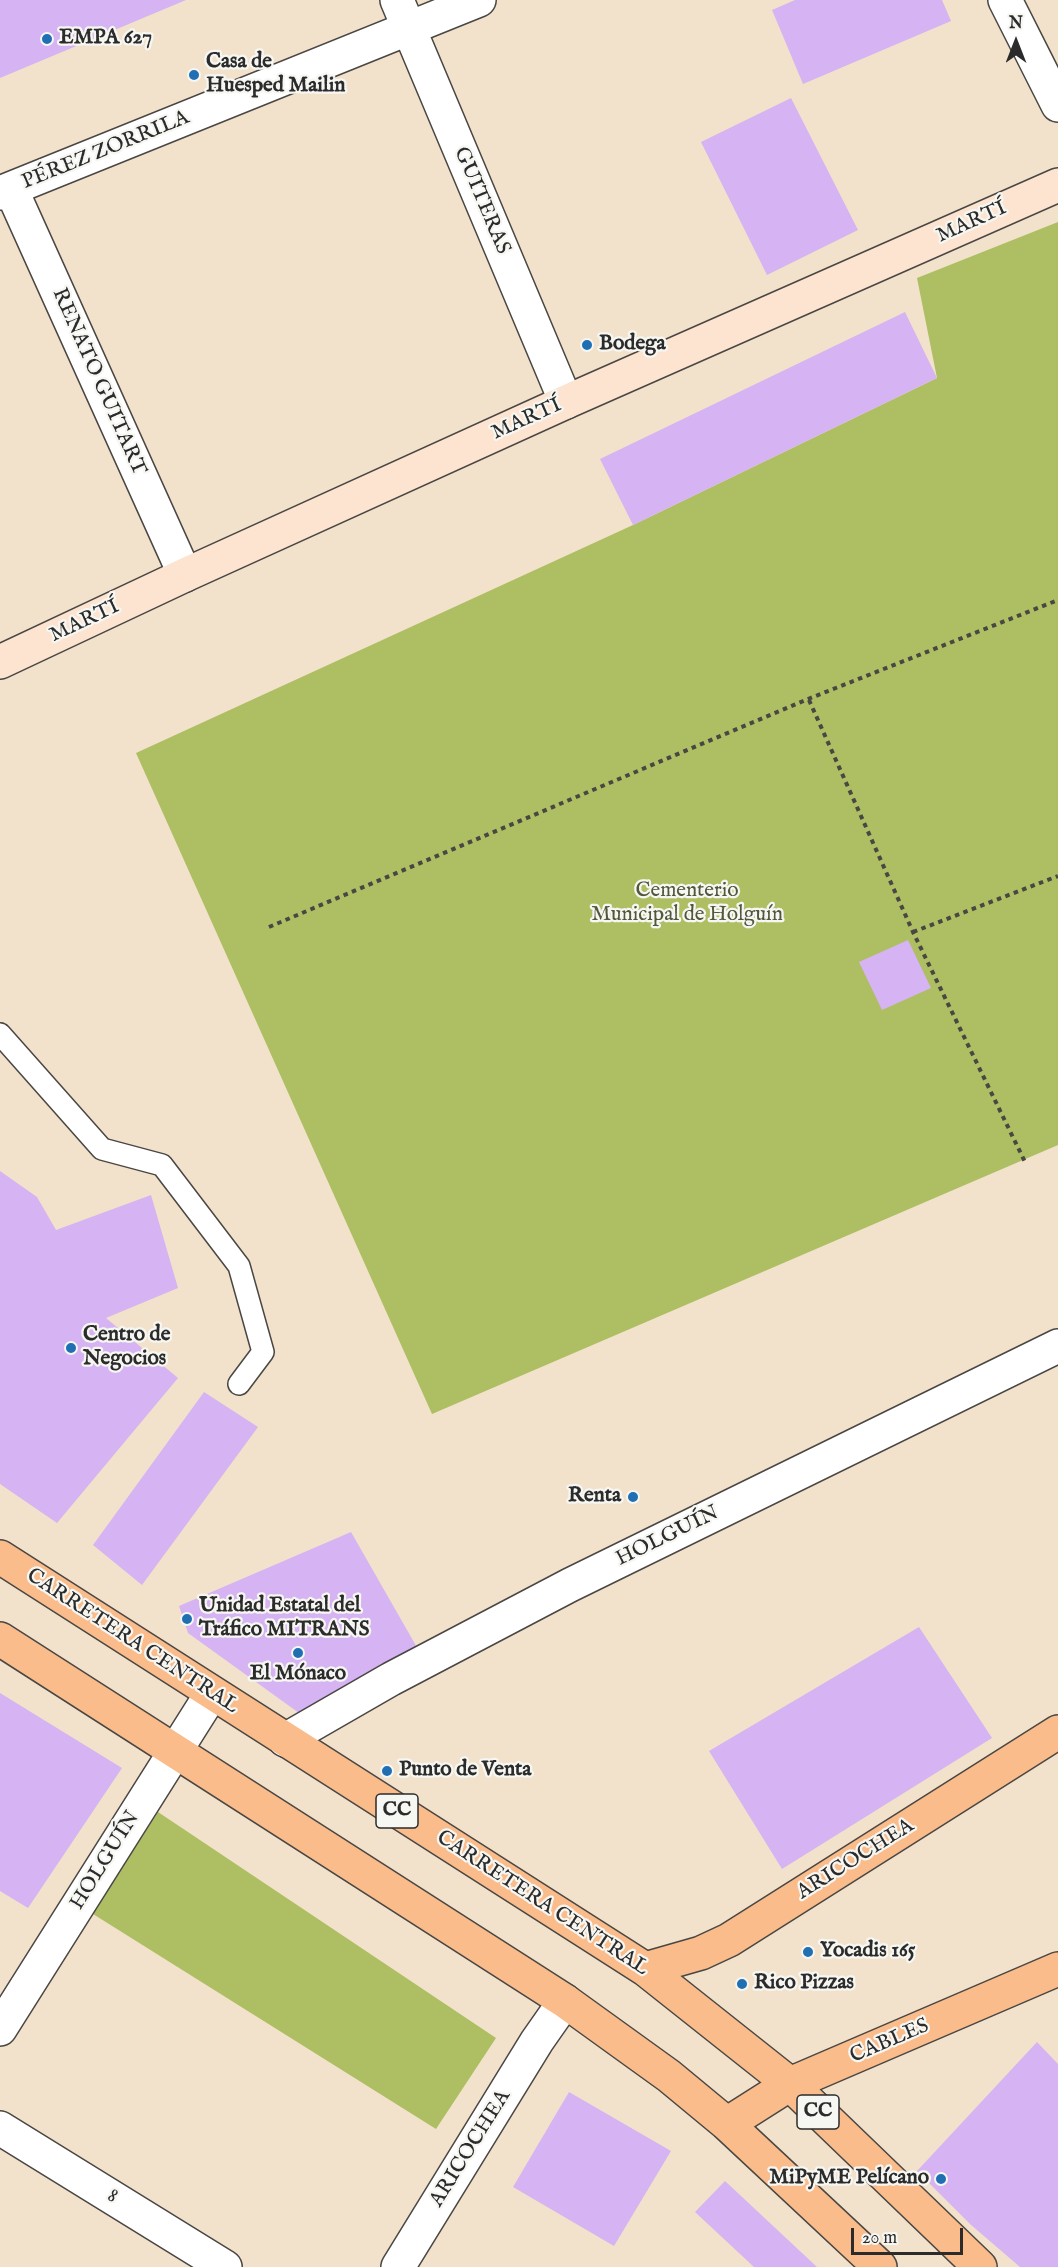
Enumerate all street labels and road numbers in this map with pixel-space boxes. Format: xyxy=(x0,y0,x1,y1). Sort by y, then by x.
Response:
street label: PÉREZ ZORRILA xyxy=(19,106,193,196)
street label: GUITERAS xyxy=(447,144,515,258)
street label: MARTÍ xyxy=(933,196,1011,250)
street label: RENATO GUITART xyxy=(45,285,151,479)
street label: MARTÍ xyxy=(488,393,566,447)
street label: MARTÍ xyxy=(46,595,124,649)
street label: HOLGUÍN xyxy=(612,1501,724,1573)
street label: CARRETERA CENTRAL xyxy=(21,1564,243,1720)
road number: CC xyxy=(376,1794,418,1828)
street label: HOLGUÍN xyxy=(66,1807,146,1915)
street label: ARICOCHEA xyxy=(793,1814,919,1906)
street label: CARRETERA CENTRAL xyxy=(431,1826,653,1982)
street label: CABLES xyxy=(847,2014,933,2070)
street label: ARICOCHEA xyxy=(425,2086,517,2212)
road number: CC xyxy=(797,2095,839,2129)
street label: 8 xyxy=(102,2184,122,2210)

